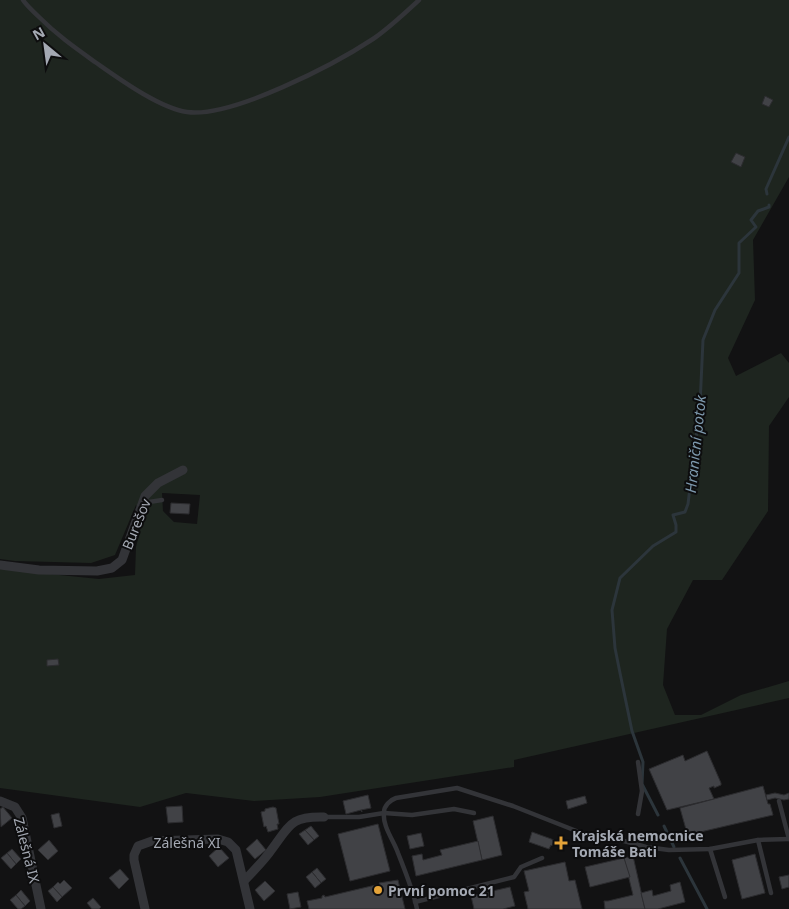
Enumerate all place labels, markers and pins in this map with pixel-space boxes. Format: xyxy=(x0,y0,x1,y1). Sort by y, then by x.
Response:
place label: Krajská nemocnice Tomáše Bati xyxy=(572,826,704,861)
marker: Krajská nemocnice Tomáše Bati xyxy=(554,836,568,850)
place label: První pomoc 21 xyxy=(388,881,495,900)
marker: První pomoc 21 xyxy=(372,884,384,896)

